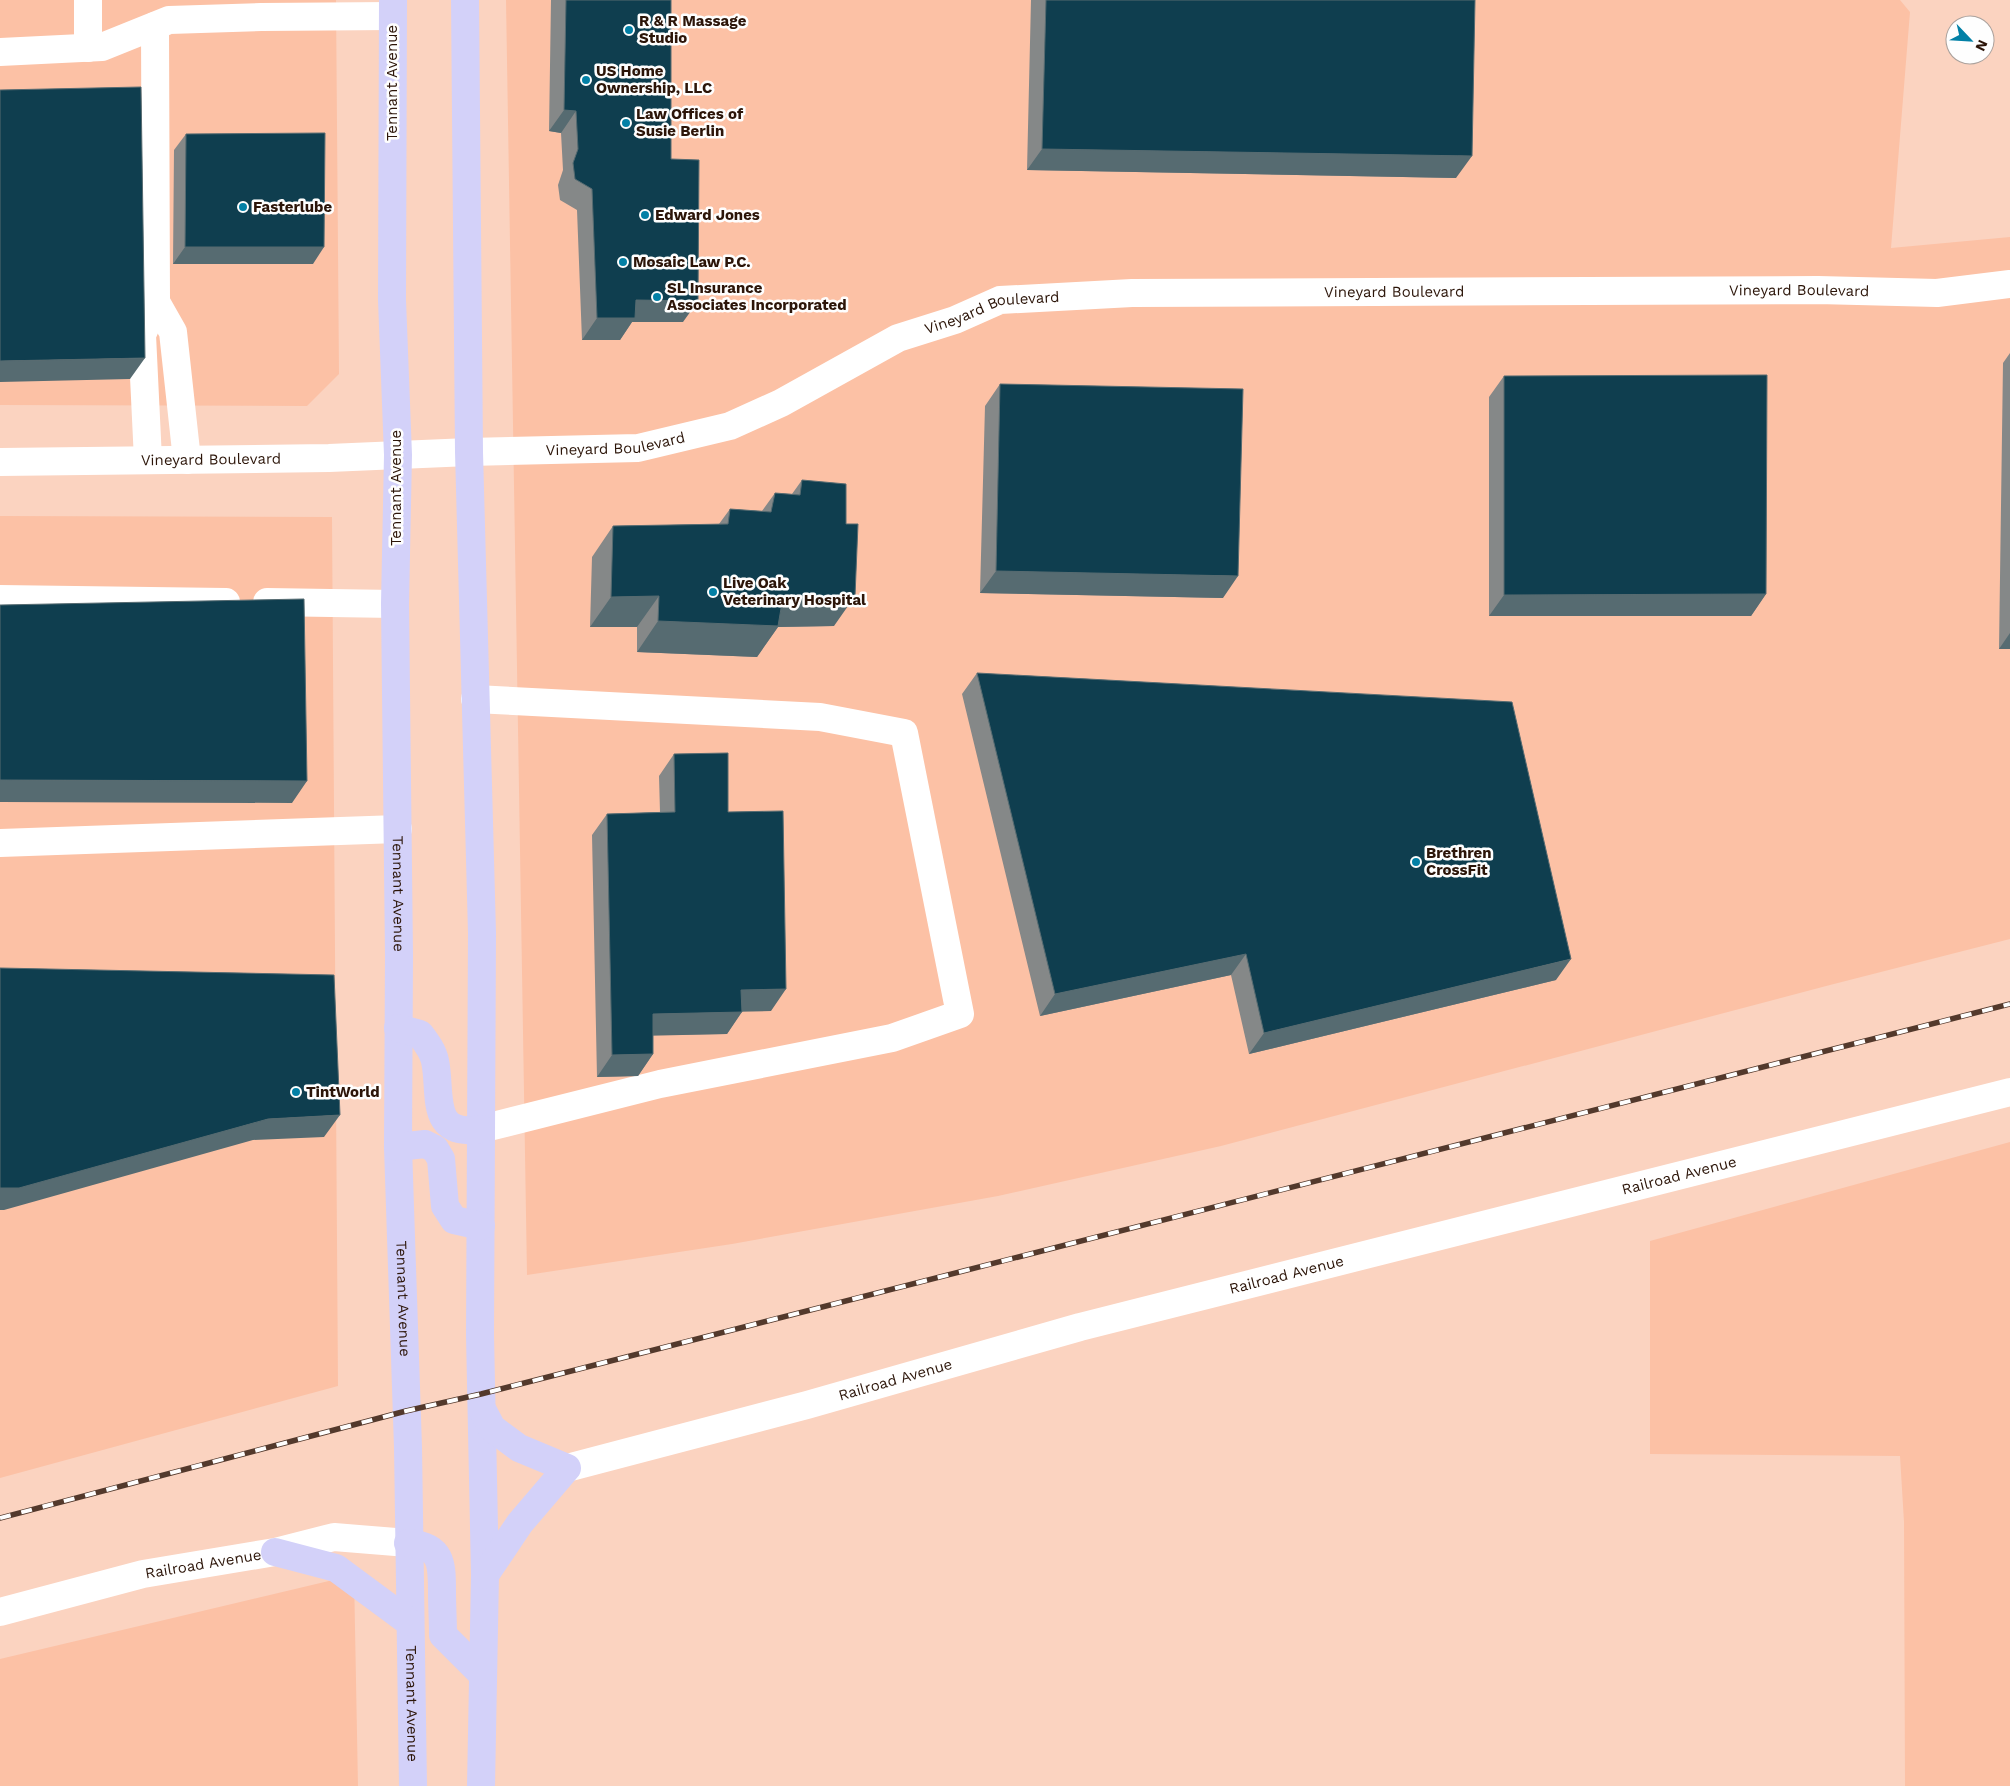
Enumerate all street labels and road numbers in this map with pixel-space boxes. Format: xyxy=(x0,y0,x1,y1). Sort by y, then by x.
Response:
street label: Tennant Avenue xyxy=(383,25,401,141)
street label: Vineyard Boulevard xyxy=(1729,281,1870,300)
street label: Vineyard Boulevard xyxy=(1324,283,1464,301)
street label: Vineyard Boulevard xyxy=(922,288,1060,338)
street label: Vineyard Boulevard xyxy=(545,428,687,459)
street label: Tennant Avenue xyxy=(387,430,405,546)
street label: Vineyard Boulevard xyxy=(141,450,281,469)
street label: Tennant Avenue xyxy=(389,836,408,952)
street label: Railroad Avenue xyxy=(1620,1152,1738,1199)
street label: Tennant Avenue xyxy=(392,1240,414,1357)
street label: Railroad Avenue xyxy=(1227,1252,1346,1298)
street label: Railroad Avenue xyxy=(836,1355,954,1405)
street label: Railroad Avenue xyxy=(144,1545,263,1583)
street label: Tennant Avenue xyxy=(402,1645,422,1762)

